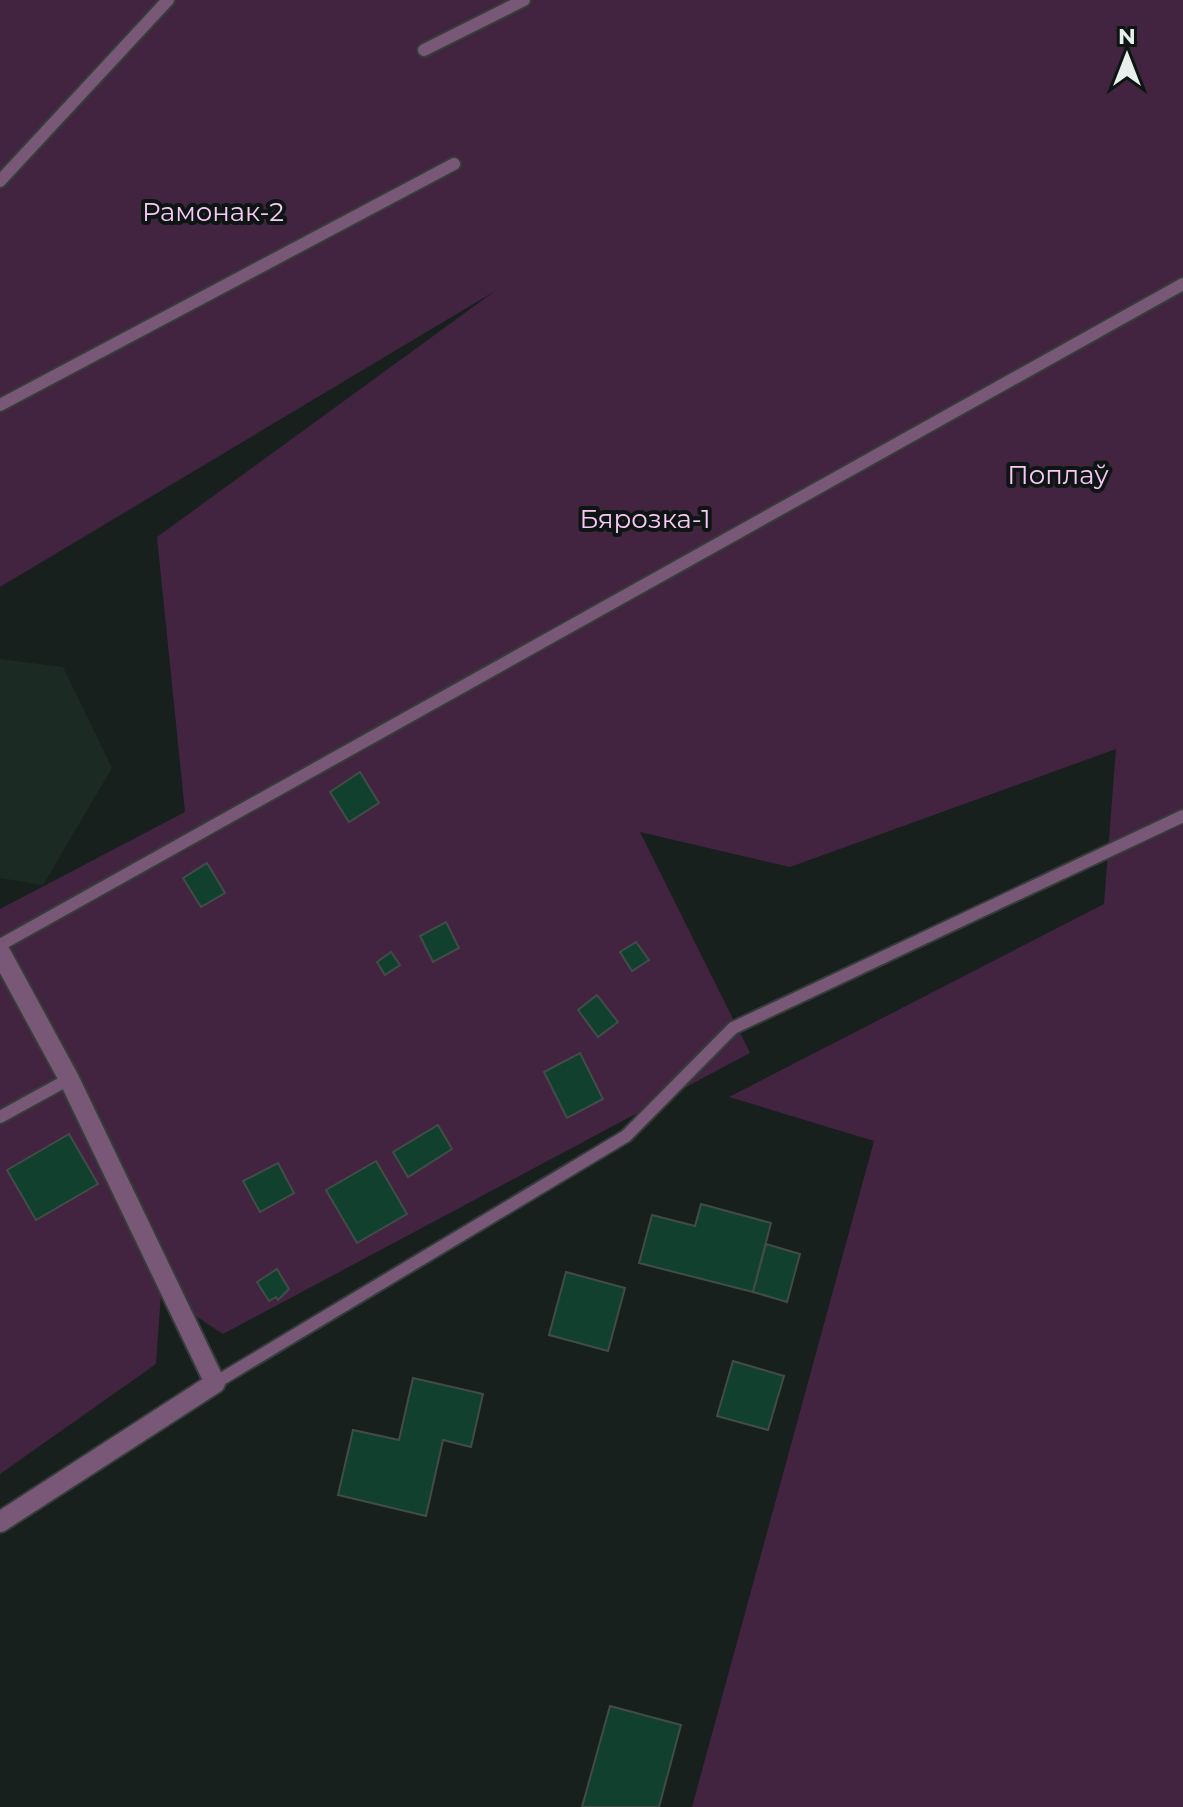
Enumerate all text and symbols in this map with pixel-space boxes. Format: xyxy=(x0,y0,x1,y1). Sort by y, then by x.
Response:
north arrow xyxy=(1087,16,1167,96)
text: N xyxy=(1118,23,1136,50)
park label: Рамонак-2 xyxy=(142,196,284,228)
park label: Поплаў xyxy=(1007,459,1109,491)
park label: Бярозка-1 xyxy=(579,503,711,535)

